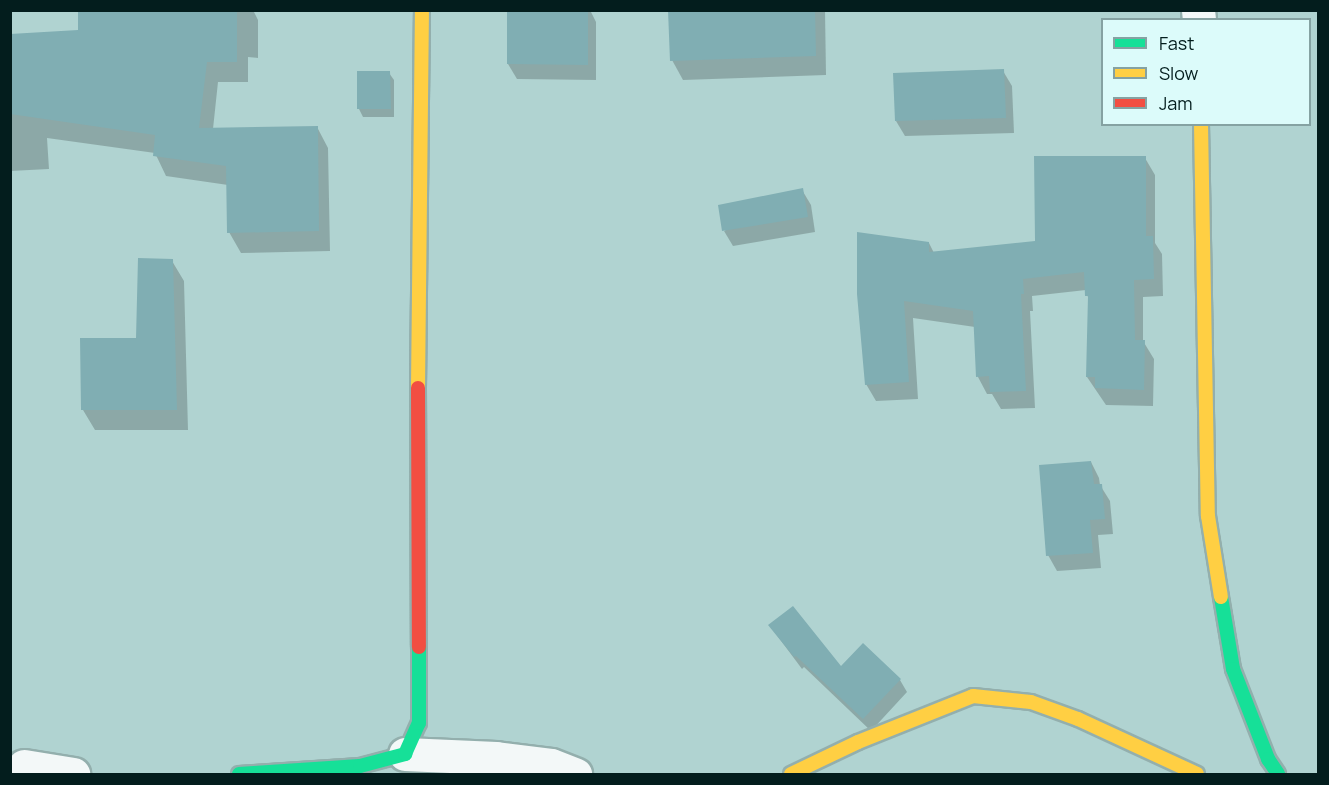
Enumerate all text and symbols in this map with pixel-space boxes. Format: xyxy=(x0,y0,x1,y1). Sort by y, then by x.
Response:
legend xyxy=(1101,18,1311,126)
text: Fast xyxy=(1159,31,1194,55)
text: Slow xyxy=(1159,61,1198,85)
text: Jam xyxy=(1159,91,1193,115)

